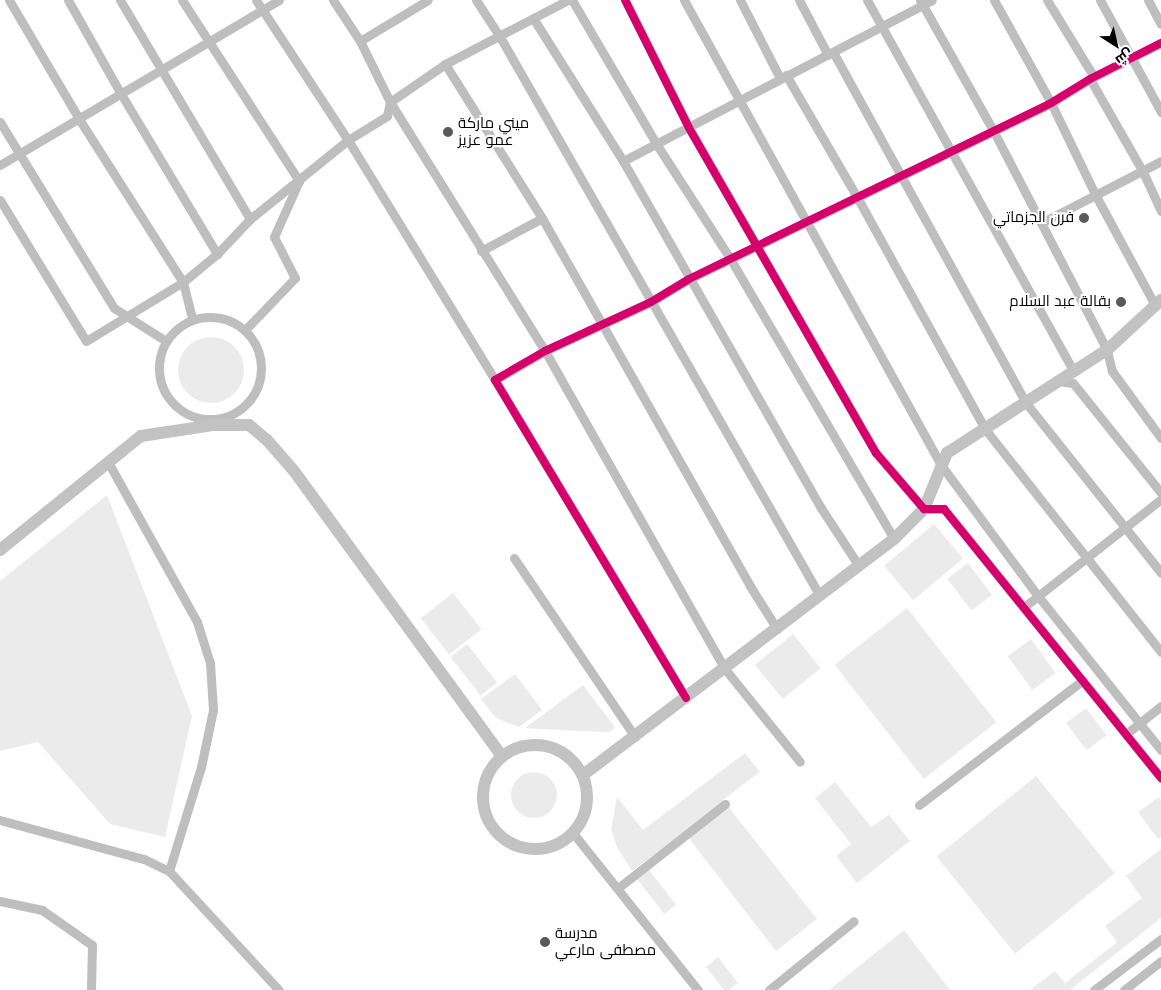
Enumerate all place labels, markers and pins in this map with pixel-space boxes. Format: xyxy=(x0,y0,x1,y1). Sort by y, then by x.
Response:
place label: ميني ماركة عمو عزيز xyxy=(458,114,529,149)
marker: ميني ماركة عمو عزيز xyxy=(442,126,454,138)
place label: فرن الجزماتي xyxy=(993,209,1074,227)
marker: فرن الجزماتي xyxy=(1078,212,1090,224)
place label: بقالة عبد السلام xyxy=(1009,293,1111,311)
marker: بقالة عبد السلام xyxy=(1115,296,1127,308)
place label: مدرسة مصطفى مارعي xyxy=(555,924,656,959)
marker: مدرسة مصطفى مارعي xyxy=(539,936,551,948)

